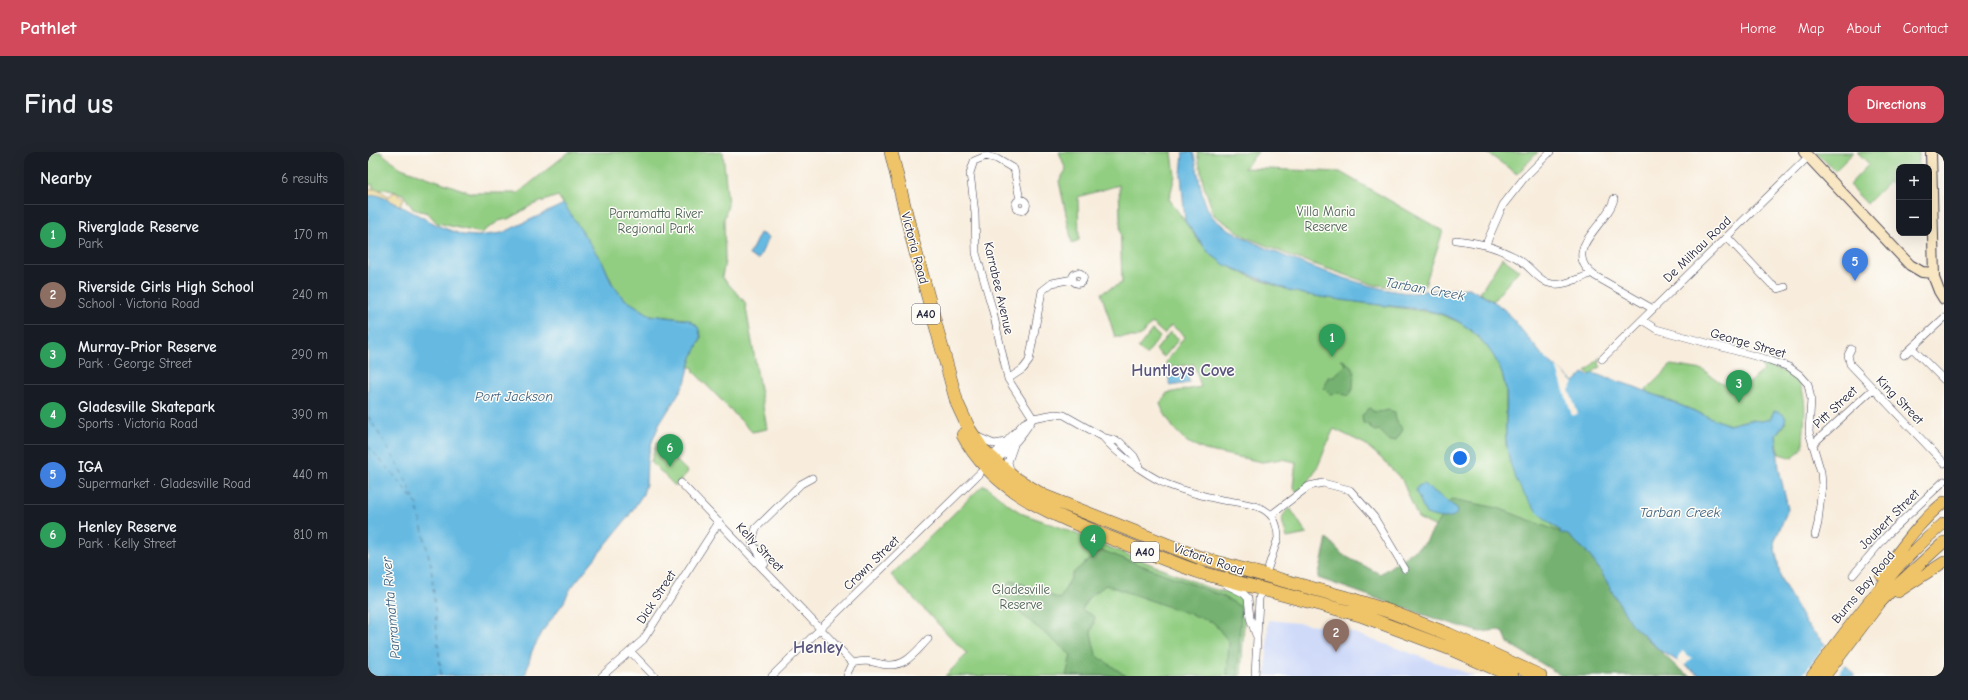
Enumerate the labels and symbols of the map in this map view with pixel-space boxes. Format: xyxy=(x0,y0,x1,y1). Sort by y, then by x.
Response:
park label: Villa Maria Reserve xyxy=(1296,204,1356,234)
park label: Parramatta River Regional Park xyxy=(609,206,704,236)
street label: Victoria Road xyxy=(898,210,932,286)
street label: De Milhau Road xyxy=(1660,213,1734,285)
street label: Karrabee Avenue xyxy=(981,240,1017,336)
pin: 5 xyxy=(1842,248,1868,281)
water label: Tarban Creek xyxy=(1384,274,1466,304)
road number: A40 xyxy=(912,304,940,324)
pin: 1 xyxy=(1319,324,1345,357)
street label: George Street xyxy=(1709,325,1789,361)
district label: Huntleys Cove xyxy=(1131,361,1235,380)
pin: 3 xyxy=(1726,370,1752,403)
street label: King Street xyxy=(1873,373,1928,428)
street label: Pitt Street xyxy=(1810,382,1861,431)
water label: Port Jackson xyxy=(475,388,553,405)
pin: 6 xyxy=(657,434,683,467)
your location xyxy=(1450,448,1470,468)
street label: Joubert Street xyxy=(1856,485,1923,552)
water label: Tarban Creek xyxy=(1640,504,1721,521)
street label: Kelly Street xyxy=(733,519,788,575)
pin: 4 xyxy=(1080,525,1106,558)
street label: Crown Street xyxy=(840,532,903,593)
street label: Victoria Road xyxy=(1172,540,1246,578)
road number: A40 xyxy=(1131,542,1159,562)
street label: Burns Bay Road xyxy=(1828,548,1898,626)
water label: Parramatta River xyxy=(378,555,404,660)
street label: Dick Street xyxy=(633,566,679,626)
park label: Gladesville Reserve xyxy=(992,582,1051,612)
pin: 2 xyxy=(1323,619,1349,652)
district label: Henley xyxy=(793,638,843,657)

